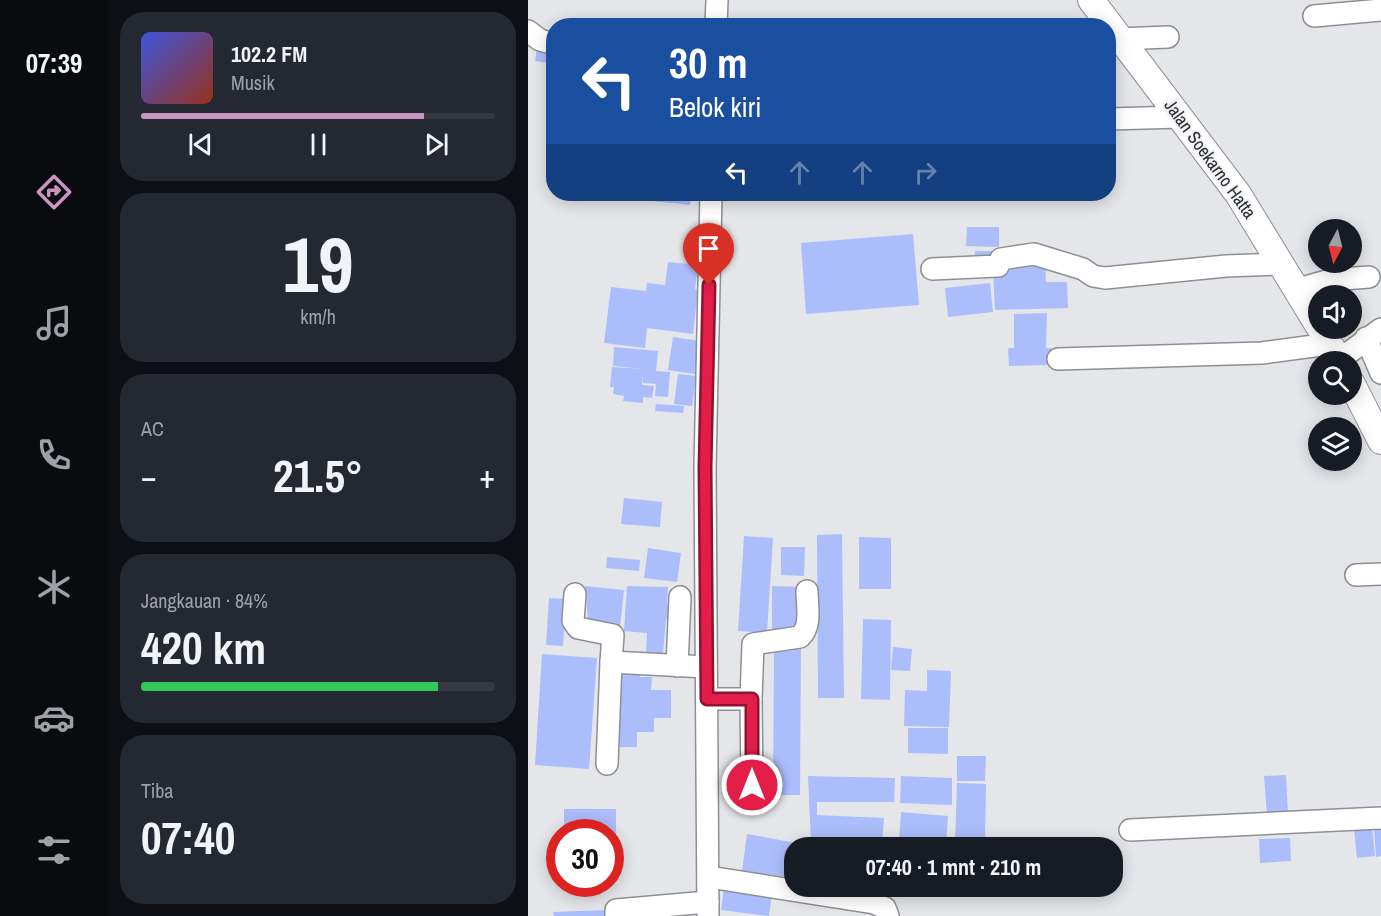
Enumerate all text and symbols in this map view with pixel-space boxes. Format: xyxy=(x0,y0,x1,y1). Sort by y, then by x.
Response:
text: 30 m xyxy=(669,35,748,91)
text: 102.2 FM xyxy=(231,39,307,69)
icon: left xyxy=(570,42,648,120)
text: 07:39 xyxy=(26,45,82,81)
text: Musik xyxy=(231,69,275,96)
text: Belok kiri xyxy=(669,89,761,125)
street label: Jalan Soekarno Hatta xyxy=(1159,94,1262,223)
icon: previous xyxy=(184,128,217,161)
icon: pause xyxy=(302,128,335,161)
icon: next xyxy=(420,128,453,161)
icon: left xyxy=(720,156,753,189)
icon: ahead xyxy=(783,156,816,189)
icon: ahead xyxy=(846,156,879,189)
icon: right xyxy=(909,156,942,189)
icon: directions xyxy=(33,171,75,213)
text: 19 xyxy=(282,211,354,316)
north arrow xyxy=(1308,219,1362,273)
map controls xyxy=(1308,219,1362,471)
pin xyxy=(683,223,734,285)
icon: arrive xyxy=(692,232,725,265)
button: sound xyxy=(1308,285,1362,339)
icon: music xyxy=(33,302,75,344)
text: km/h xyxy=(300,303,336,330)
button: search xyxy=(1308,351,1362,405)
text: AC xyxy=(141,415,164,442)
button: layers xyxy=(1308,417,1362,471)
icon: phone xyxy=(33,434,75,476)
text: 21.5° xyxy=(273,445,363,506)
text: − xyxy=(141,454,157,498)
text: + xyxy=(479,454,495,498)
icon: climate xyxy=(33,566,75,608)
text: Jangkauan · 84% xyxy=(141,587,268,614)
text: 420 km xyxy=(141,617,266,678)
icon: car xyxy=(33,697,75,739)
position arrow xyxy=(720,753,784,817)
text: Tiba xyxy=(141,777,173,804)
text: 07:40 xyxy=(141,807,235,868)
speed limit sign: 30 xyxy=(546,819,624,897)
icon: filters xyxy=(33,829,75,871)
text: 07:40 · 1 mnt · 210 m xyxy=(866,852,1041,882)

